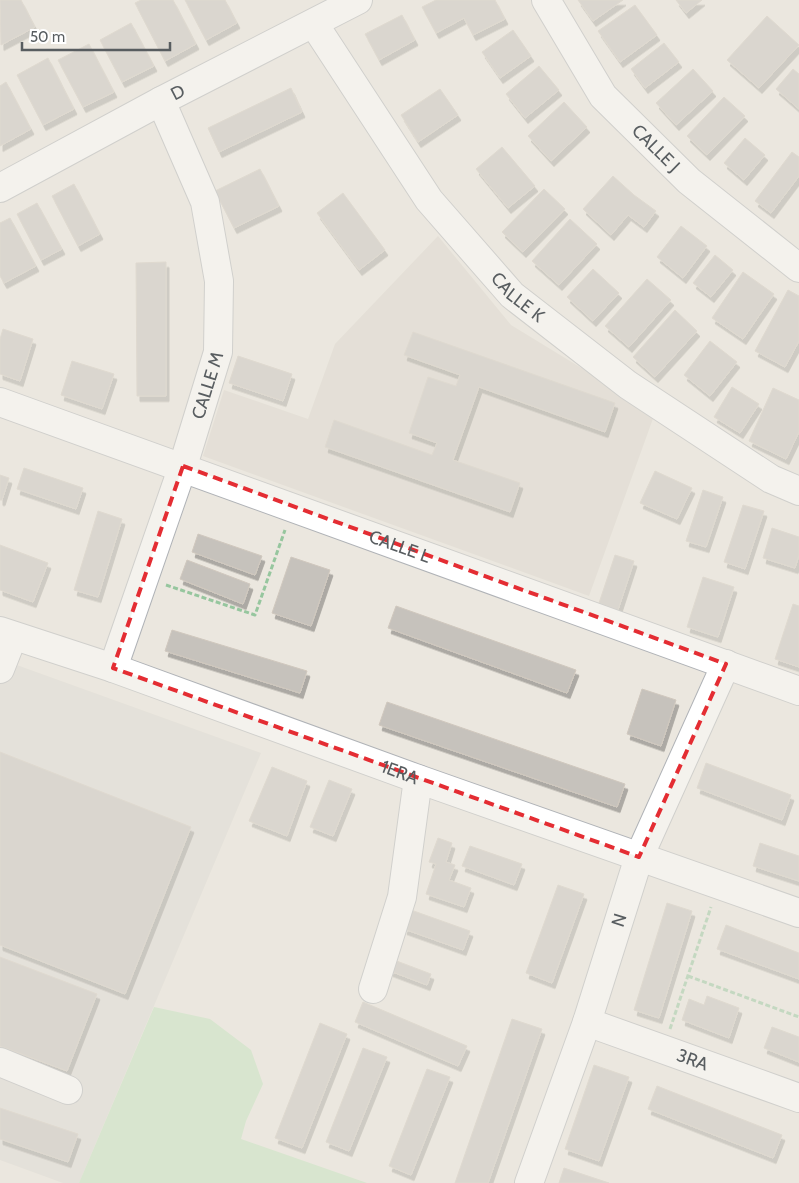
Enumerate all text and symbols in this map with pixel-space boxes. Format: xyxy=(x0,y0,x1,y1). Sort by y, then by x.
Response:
scale bar xyxy=(22,20,170,52)
text: 50 m xyxy=(30,28,65,46)
street label: D xyxy=(167,80,189,105)
street label: CALLE J xyxy=(627,120,685,177)
street label: CALLE K xyxy=(486,268,549,327)
street label: CALLE M xyxy=(187,349,228,422)
street label: CALLE L xyxy=(366,525,433,568)
street label: 1ERA xyxy=(378,756,421,789)
street label: N xyxy=(607,911,632,929)
street label: 3RA xyxy=(674,1044,711,1075)

